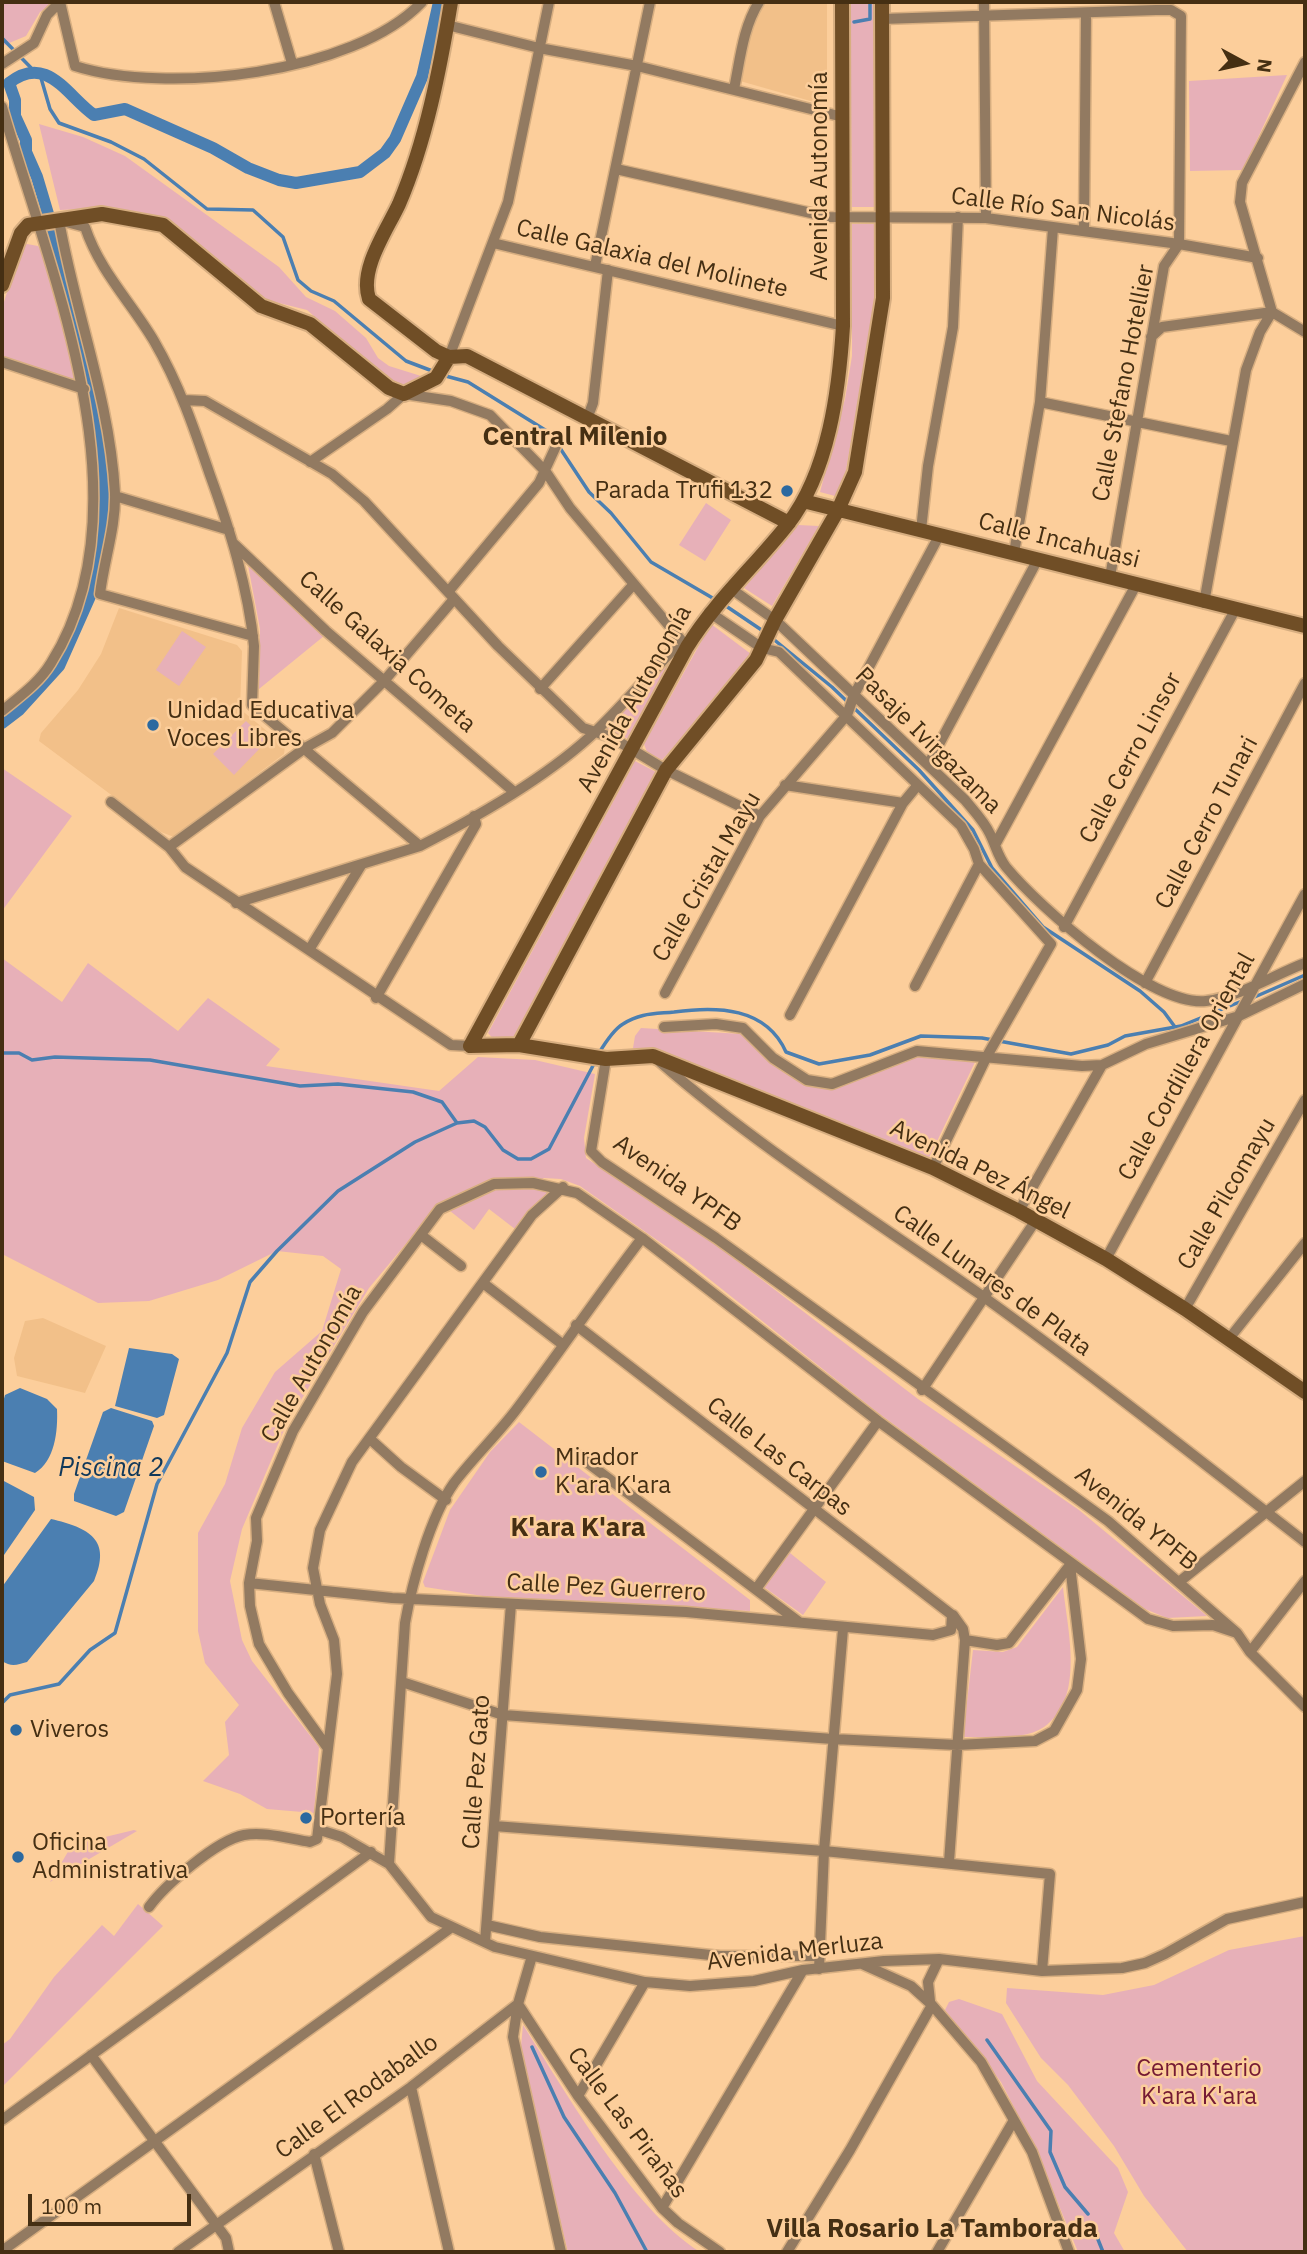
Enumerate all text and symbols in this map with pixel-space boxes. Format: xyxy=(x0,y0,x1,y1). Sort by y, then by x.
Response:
north arrow xyxy=(1209,28,1279,98)
text: N xyxy=(1252,57,1278,74)
street label: Avenida Autonomía xyxy=(806,71,834,281)
street label: Calle Río San Nicolás xyxy=(949,182,1177,238)
street label: Calle Galaxia del Molinete xyxy=(513,214,791,304)
street label: Calle Stefano Hotellier xyxy=(1087,262,1161,504)
district label: Central Milenio xyxy=(483,421,667,453)
place label: Parada Trufi 132 xyxy=(594,477,773,505)
marker: Parada Trufi 132 xyxy=(779,483,795,499)
street label: Calle Incahuasi xyxy=(975,507,1143,575)
street label: Calle Galaxia Cometa xyxy=(292,565,482,739)
street label: Avenida Autonomía xyxy=(572,600,698,798)
street label: Pasaje Ivirgazama xyxy=(849,662,1007,820)
street label: Calle Cerro Linsor xyxy=(1074,667,1188,849)
place label: Unidad Educativa Voces Libres xyxy=(167,697,354,753)
marker: Unidad Educativa Voces Libres xyxy=(145,717,161,733)
street label: Calle Cerro Tunari xyxy=(1149,732,1265,914)
street label: Calle Cristal Mayu xyxy=(647,787,767,967)
street label: Calle Cordillera Oriental xyxy=(1112,948,1262,1186)
street label: Calle Pilcomayu xyxy=(1172,1113,1282,1275)
street label: Avenida Pez Ángel xyxy=(885,1114,1075,1226)
street label: Avenida YPFB xyxy=(607,1129,747,1239)
street label: Calle Lunares de Plata xyxy=(887,1199,1097,1363)
street label: Calle Autonomía xyxy=(255,1280,369,1448)
street label: Calle Las Carpas xyxy=(701,1391,857,1523)
place label: Mirador K'ara K'ara xyxy=(555,1444,671,1500)
water label: Piscina 2 xyxy=(58,1452,164,1484)
street label: Avenida YPFB xyxy=(1069,1461,1203,1577)
marker: Mirador K'ara K'ara xyxy=(533,1464,549,1480)
district label: K'ara K'ara xyxy=(510,1512,646,1544)
street label: Calle Pez Guerrero xyxy=(506,1568,706,1608)
street label: Calle Pez Gato xyxy=(457,1694,497,1850)
place label: Viveros xyxy=(30,1716,109,1744)
marker: Viveros xyxy=(8,1722,24,1738)
place label: Portería xyxy=(320,1804,406,1832)
marker: Portería xyxy=(298,1810,314,1826)
place label: Oficina Administrativa xyxy=(32,1829,188,1885)
marker: Oficina Administrativa xyxy=(10,1849,26,1865)
street label: Avenida Merluza xyxy=(705,1927,885,1977)
street label: Calle El Rodaballo xyxy=(270,2028,444,2166)
street label: Calle Las Pirañas xyxy=(561,2042,693,2204)
park label: Cementerio K'ara K'ara xyxy=(1136,2055,1262,2111)
scale bar xyxy=(32,2180,194,2224)
text: 100 m xyxy=(41,2192,102,2220)
district label: Villa Rosario La Tamborada xyxy=(766,2213,1098,2245)

